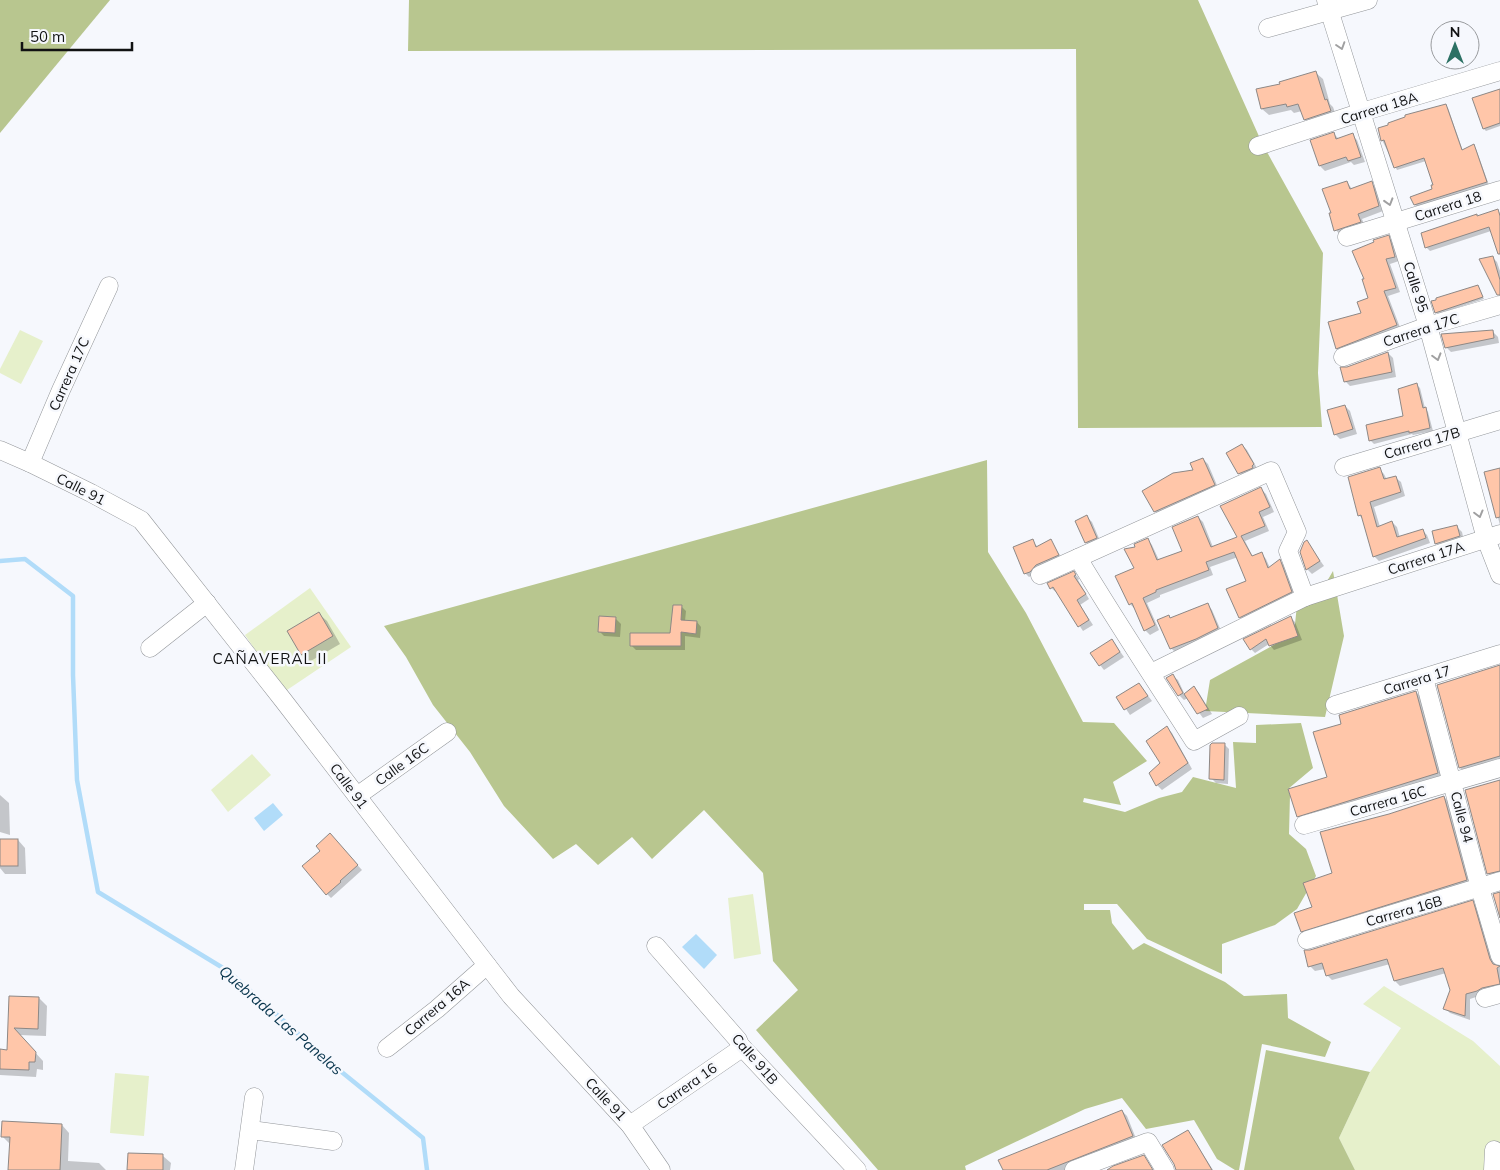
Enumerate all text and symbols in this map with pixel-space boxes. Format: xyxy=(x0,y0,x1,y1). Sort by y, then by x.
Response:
scale bar xyxy=(22,20,132,52)
north arrow xyxy=(1430,20,1480,70)
text: N xyxy=(1450,23,1460,41)
text: 50 m xyxy=(30,27,65,46)
one-way arrow xyxy=(1336,42,1346,50)
street label: Carrera 18A xyxy=(1338,88,1420,128)
street label: Carrera 18 xyxy=(1412,187,1484,225)
one-way arrow xyxy=(1384,197,1394,205)
street label: Calle 95 xyxy=(1399,259,1433,315)
street label: Carrera 17C xyxy=(1381,309,1461,351)
street label: Carrera 17C xyxy=(45,334,93,414)
one-way arrow xyxy=(1431,352,1441,361)
street label: Carrera 17B xyxy=(1382,423,1462,463)
street label: Calle 91 xyxy=(54,469,108,509)
one-way arrow xyxy=(1473,509,1484,518)
street label: Carrera 17A xyxy=(1385,537,1467,579)
district label: CAÑAVERAL II xyxy=(213,649,327,668)
street label: Carrera 17 xyxy=(1381,661,1453,699)
street label: Calle 16C xyxy=(372,738,432,790)
street label: Calle 91 xyxy=(326,760,372,812)
street label: Carrera 16C xyxy=(1348,781,1428,821)
street label: Calle 94 xyxy=(1447,789,1478,845)
street label: Carrera 16B xyxy=(1364,891,1444,931)
water label: Quebrada Las Panelas xyxy=(215,961,347,1079)
street label: Carrera 16A xyxy=(401,974,474,1039)
street label: Calle 91B xyxy=(728,1030,782,1088)
street label: Carrera 16 xyxy=(653,1059,721,1113)
street label: Calle 91 xyxy=(582,1074,630,1124)

